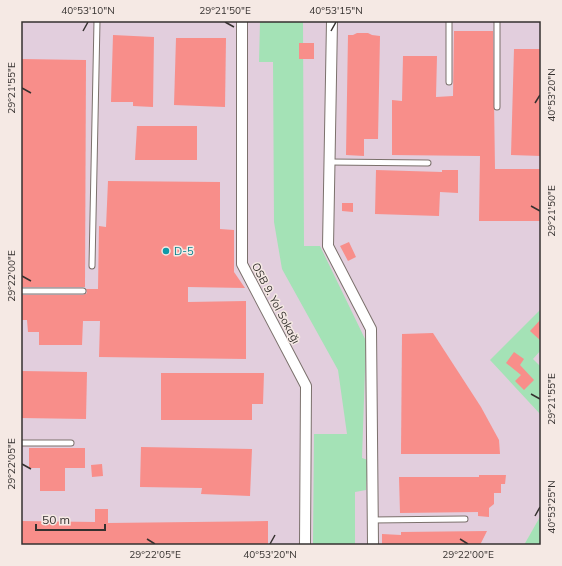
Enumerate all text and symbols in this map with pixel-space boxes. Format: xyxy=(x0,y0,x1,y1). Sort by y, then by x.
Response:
text: 40°53'10"N xyxy=(61,4,115,17)
text: 29°21'50"E xyxy=(199,4,251,17)
text: 40°53'15"N xyxy=(309,4,363,17)
text: 29°21'55"E xyxy=(5,62,18,114)
text: 40°53'20"N xyxy=(545,68,558,122)
text: 29°21'50"E xyxy=(545,185,558,237)
place label: D-5 xyxy=(174,244,194,258)
marker: D-5 xyxy=(161,246,171,256)
text: 29°22'00"E xyxy=(5,250,18,302)
street label: OSB 9. Yol Sokağı xyxy=(249,260,303,346)
text: 29°21'55"E xyxy=(545,373,558,425)
text: 29°22'05"E xyxy=(5,438,18,490)
text: 40°53'25"N xyxy=(545,480,558,534)
scale bar xyxy=(36,506,105,532)
text: 50 m xyxy=(42,512,70,527)
text: 29°22'05"E xyxy=(129,548,181,561)
text: 40°53'20"N xyxy=(243,548,297,561)
text: 29°22'00"E xyxy=(442,548,494,561)

